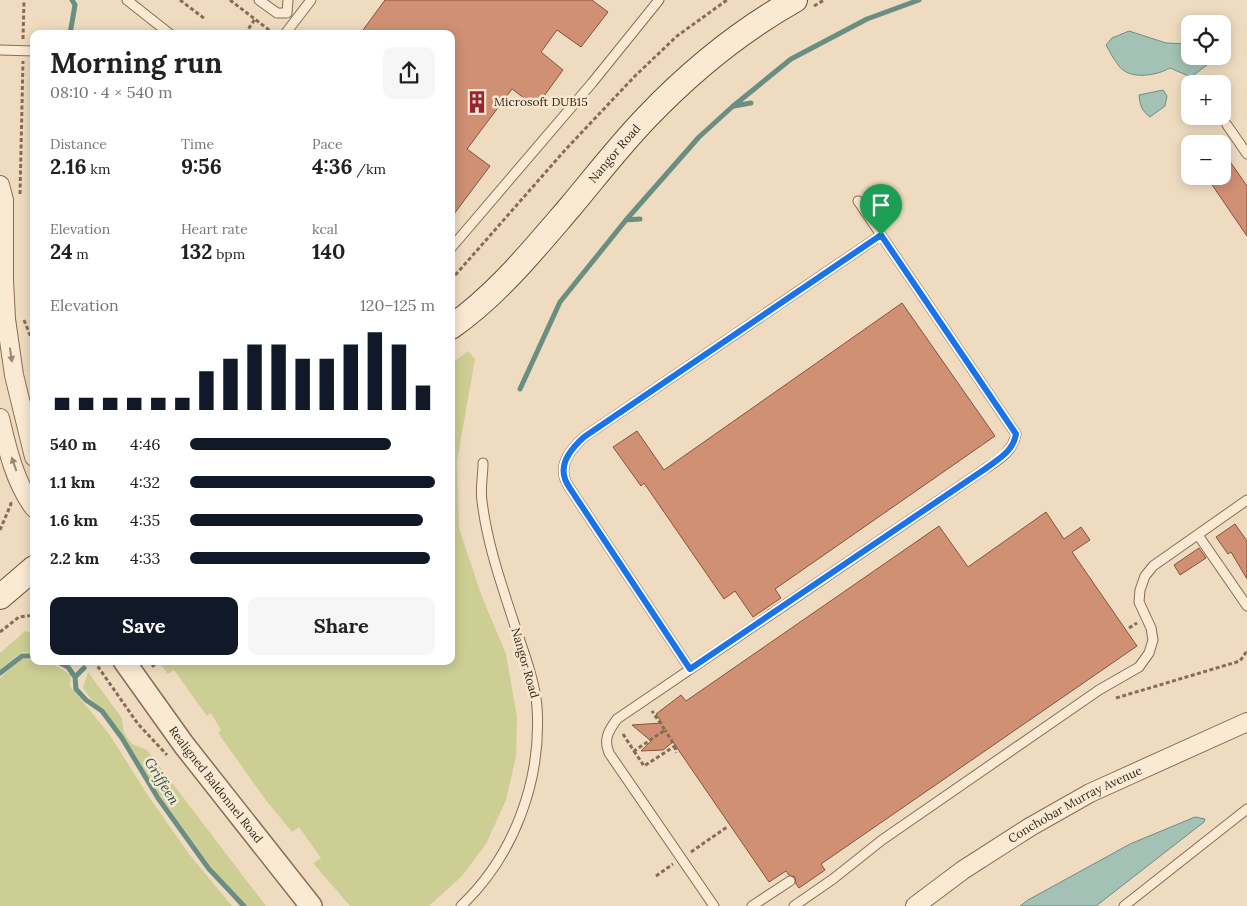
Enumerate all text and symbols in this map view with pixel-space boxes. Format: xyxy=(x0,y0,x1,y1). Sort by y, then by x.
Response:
map controls xyxy=(1181,15,1231,185)
button: locate xyxy=(1181,15,1231,65)
text: Morning run xyxy=(50,45,222,81)
button: share xyxy=(383,47,435,99)
button: + xyxy=(1181,75,1231,125)
text: 08:10 · 4 × 540 m xyxy=(50,82,173,102)
building icon: Microsoft DUB15 xyxy=(464,89,490,115)
place label: Microsoft DUB15 xyxy=(494,94,588,109)
street label: Nangor Road xyxy=(585,121,643,186)
text: Distance xyxy=(50,135,107,153)
text: Time xyxy=(181,135,214,153)
text: Pace xyxy=(312,135,343,153)
button: − xyxy=(1181,135,1231,185)
text: 2.16 xyxy=(50,153,87,180)
text: 9:56 xyxy=(181,153,222,180)
text: 4:36 xyxy=(312,153,353,180)
text: km xyxy=(87,160,110,178)
text: /km xyxy=(353,160,386,178)
pin xyxy=(860,184,902,235)
icon: arrive xyxy=(867,191,895,219)
text: Elevation xyxy=(50,220,110,238)
text: Heart rate xyxy=(181,220,248,238)
text: kcal xyxy=(312,220,338,238)
text: 24 xyxy=(50,238,73,265)
text: 132 xyxy=(181,238,212,265)
text: 140 xyxy=(312,238,345,265)
text: m xyxy=(73,245,89,263)
text: bpm xyxy=(212,245,245,263)
text: Elevation xyxy=(50,295,119,315)
text: 120–125 m xyxy=(360,295,435,315)
one-way arrow xyxy=(8,348,16,364)
text: 540 m xyxy=(50,434,97,454)
text: 4:46 xyxy=(130,434,161,454)
one-way arrow xyxy=(9,457,17,472)
text: 1.1 km xyxy=(50,472,95,492)
text: 4:32 xyxy=(130,472,160,492)
text: 1.6 km xyxy=(50,510,98,530)
text: 4:35 xyxy=(130,510,160,530)
text: 2.2 km xyxy=(50,548,99,568)
text: 4:33 xyxy=(130,548,161,568)
button: Save xyxy=(50,597,238,655)
button: Share xyxy=(248,597,435,655)
street label: Nangor Road xyxy=(508,626,543,700)
street label: Realigned Baldonnel Road xyxy=(166,723,266,846)
water label: Griffeen xyxy=(140,754,184,808)
street label: Conchobar Murray Avenue xyxy=(1005,762,1145,846)

